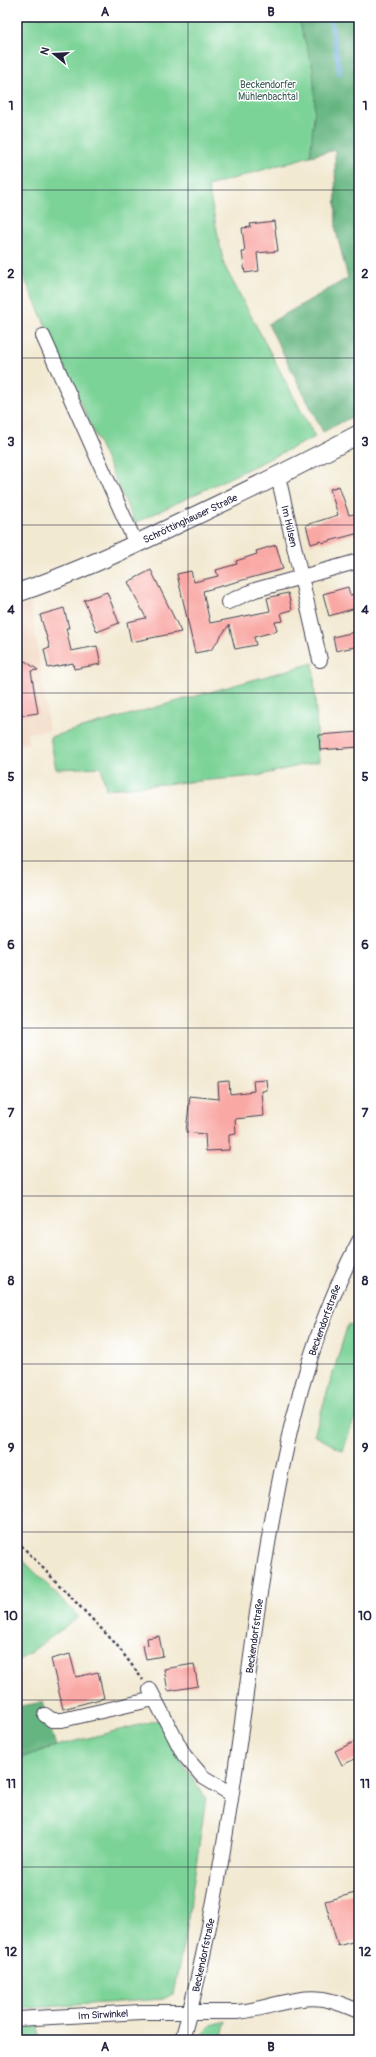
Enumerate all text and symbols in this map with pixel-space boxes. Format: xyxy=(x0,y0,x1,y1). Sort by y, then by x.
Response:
text: A xyxy=(101,4,110,20)
text: B xyxy=(267,4,275,20)
north arrow xyxy=(34,34,74,74)
text: N xyxy=(38,45,52,57)
park label: Beckendorfer Mühlenbachtal xyxy=(238,79,298,103)
text: 1 xyxy=(8,98,14,114)
text: 1 xyxy=(362,98,368,114)
text: 2 xyxy=(7,266,15,282)
text: 2 xyxy=(361,266,369,282)
text: 3 xyxy=(7,434,15,450)
text: 3 xyxy=(361,434,369,450)
street label: Schröttinghauser Straße xyxy=(141,492,240,546)
street label: Im Hülsen xyxy=(278,504,300,549)
text: 4 xyxy=(7,602,15,618)
text: 4 xyxy=(361,602,369,618)
text: 5 xyxy=(7,769,15,785)
text: 5 xyxy=(361,769,369,785)
text: 6 xyxy=(7,937,15,953)
text: 6 xyxy=(361,937,369,953)
text: 7 xyxy=(8,1105,15,1121)
text: 7 xyxy=(362,1105,369,1121)
text: 8 xyxy=(8,1273,15,1289)
text: 8 xyxy=(362,1273,369,1289)
street label: Beckendorfstraße xyxy=(306,1283,343,1358)
text: 9 xyxy=(8,1440,15,1456)
text: 9 xyxy=(362,1440,369,1456)
street label: Beckendorfstraße xyxy=(244,1598,266,1674)
text: 10 xyxy=(4,1608,18,1624)
text: 10 xyxy=(358,1608,372,1624)
text: 11 xyxy=(6,1776,16,1792)
text: 11 xyxy=(360,1776,370,1792)
street label: Beckendorfstraße xyxy=(190,1917,218,1993)
text: 12 xyxy=(5,1944,17,1960)
text: 12 xyxy=(359,1944,371,1960)
street label: Im Sirwinkel xyxy=(77,2008,129,2022)
text: A xyxy=(101,2039,110,2055)
text: B xyxy=(267,2039,275,2055)

